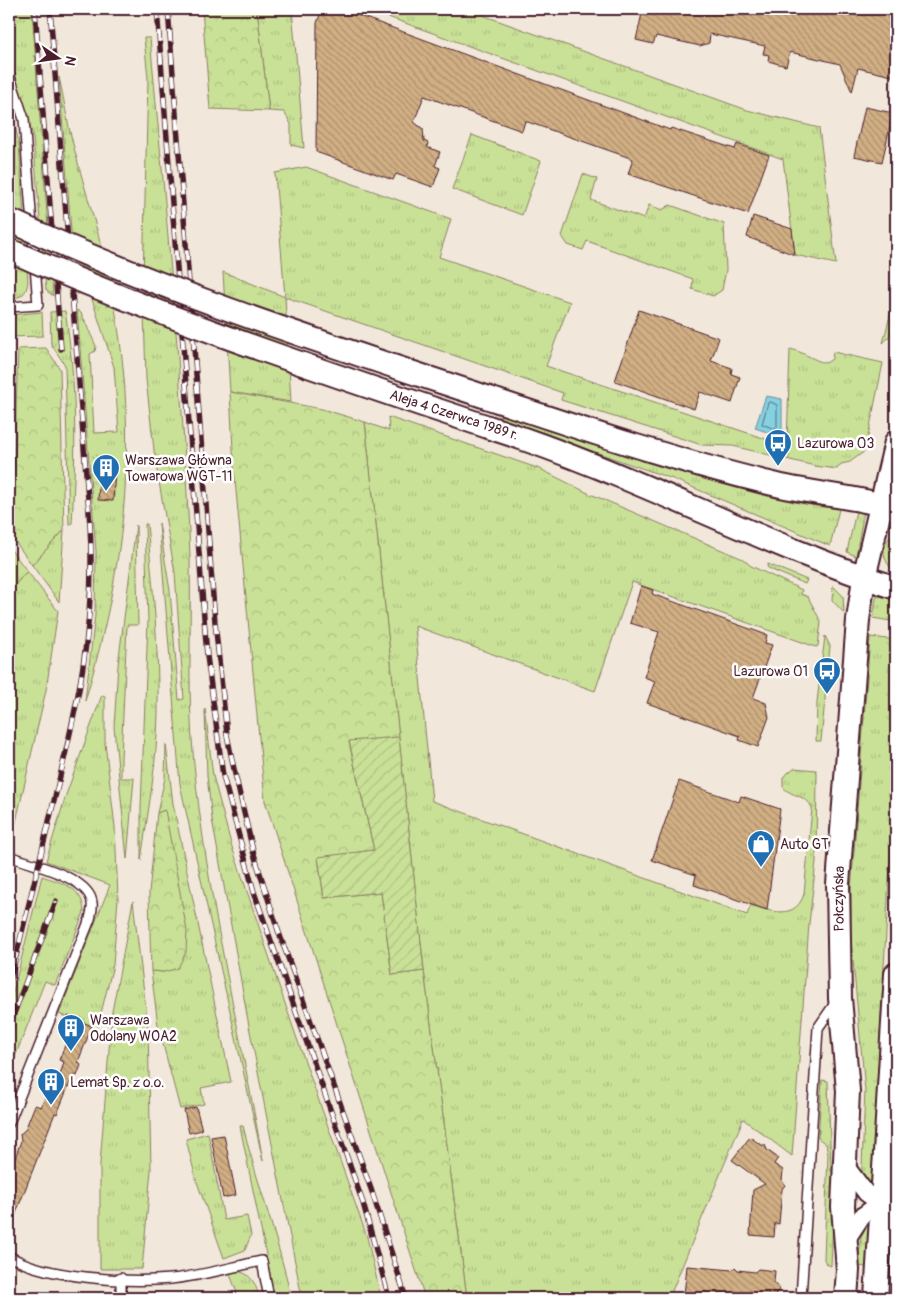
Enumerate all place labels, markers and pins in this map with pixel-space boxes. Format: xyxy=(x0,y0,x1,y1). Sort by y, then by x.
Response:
bus stop icon: Lazurowa 03 xyxy=(763,428,793,467)
place label: Lazurowa 03 xyxy=(797,435,874,452)
place label: Warszawa Główna Towarowa WGT-11 xyxy=(125,452,233,485)
building icon: Warszawa Główna Towarowa WGT-11 xyxy=(91,453,121,492)
bus stop icon: Lazurowa 01 xyxy=(812,656,842,695)
place label: Lazurowa 01 xyxy=(733,663,808,680)
shop icon: Auto GT xyxy=(746,829,776,868)
place label: Auto GT xyxy=(780,836,829,853)
place label: Warszawa Odolany WOA2 xyxy=(90,1012,177,1045)
building icon: Warszawa Odolany WOA2 xyxy=(56,1013,86,1052)
building icon: Lemat Sp. z o.o. xyxy=(36,1067,66,1106)
place label: Lemat Sp. z o.o. xyxy=(70,1074,164,1091)

